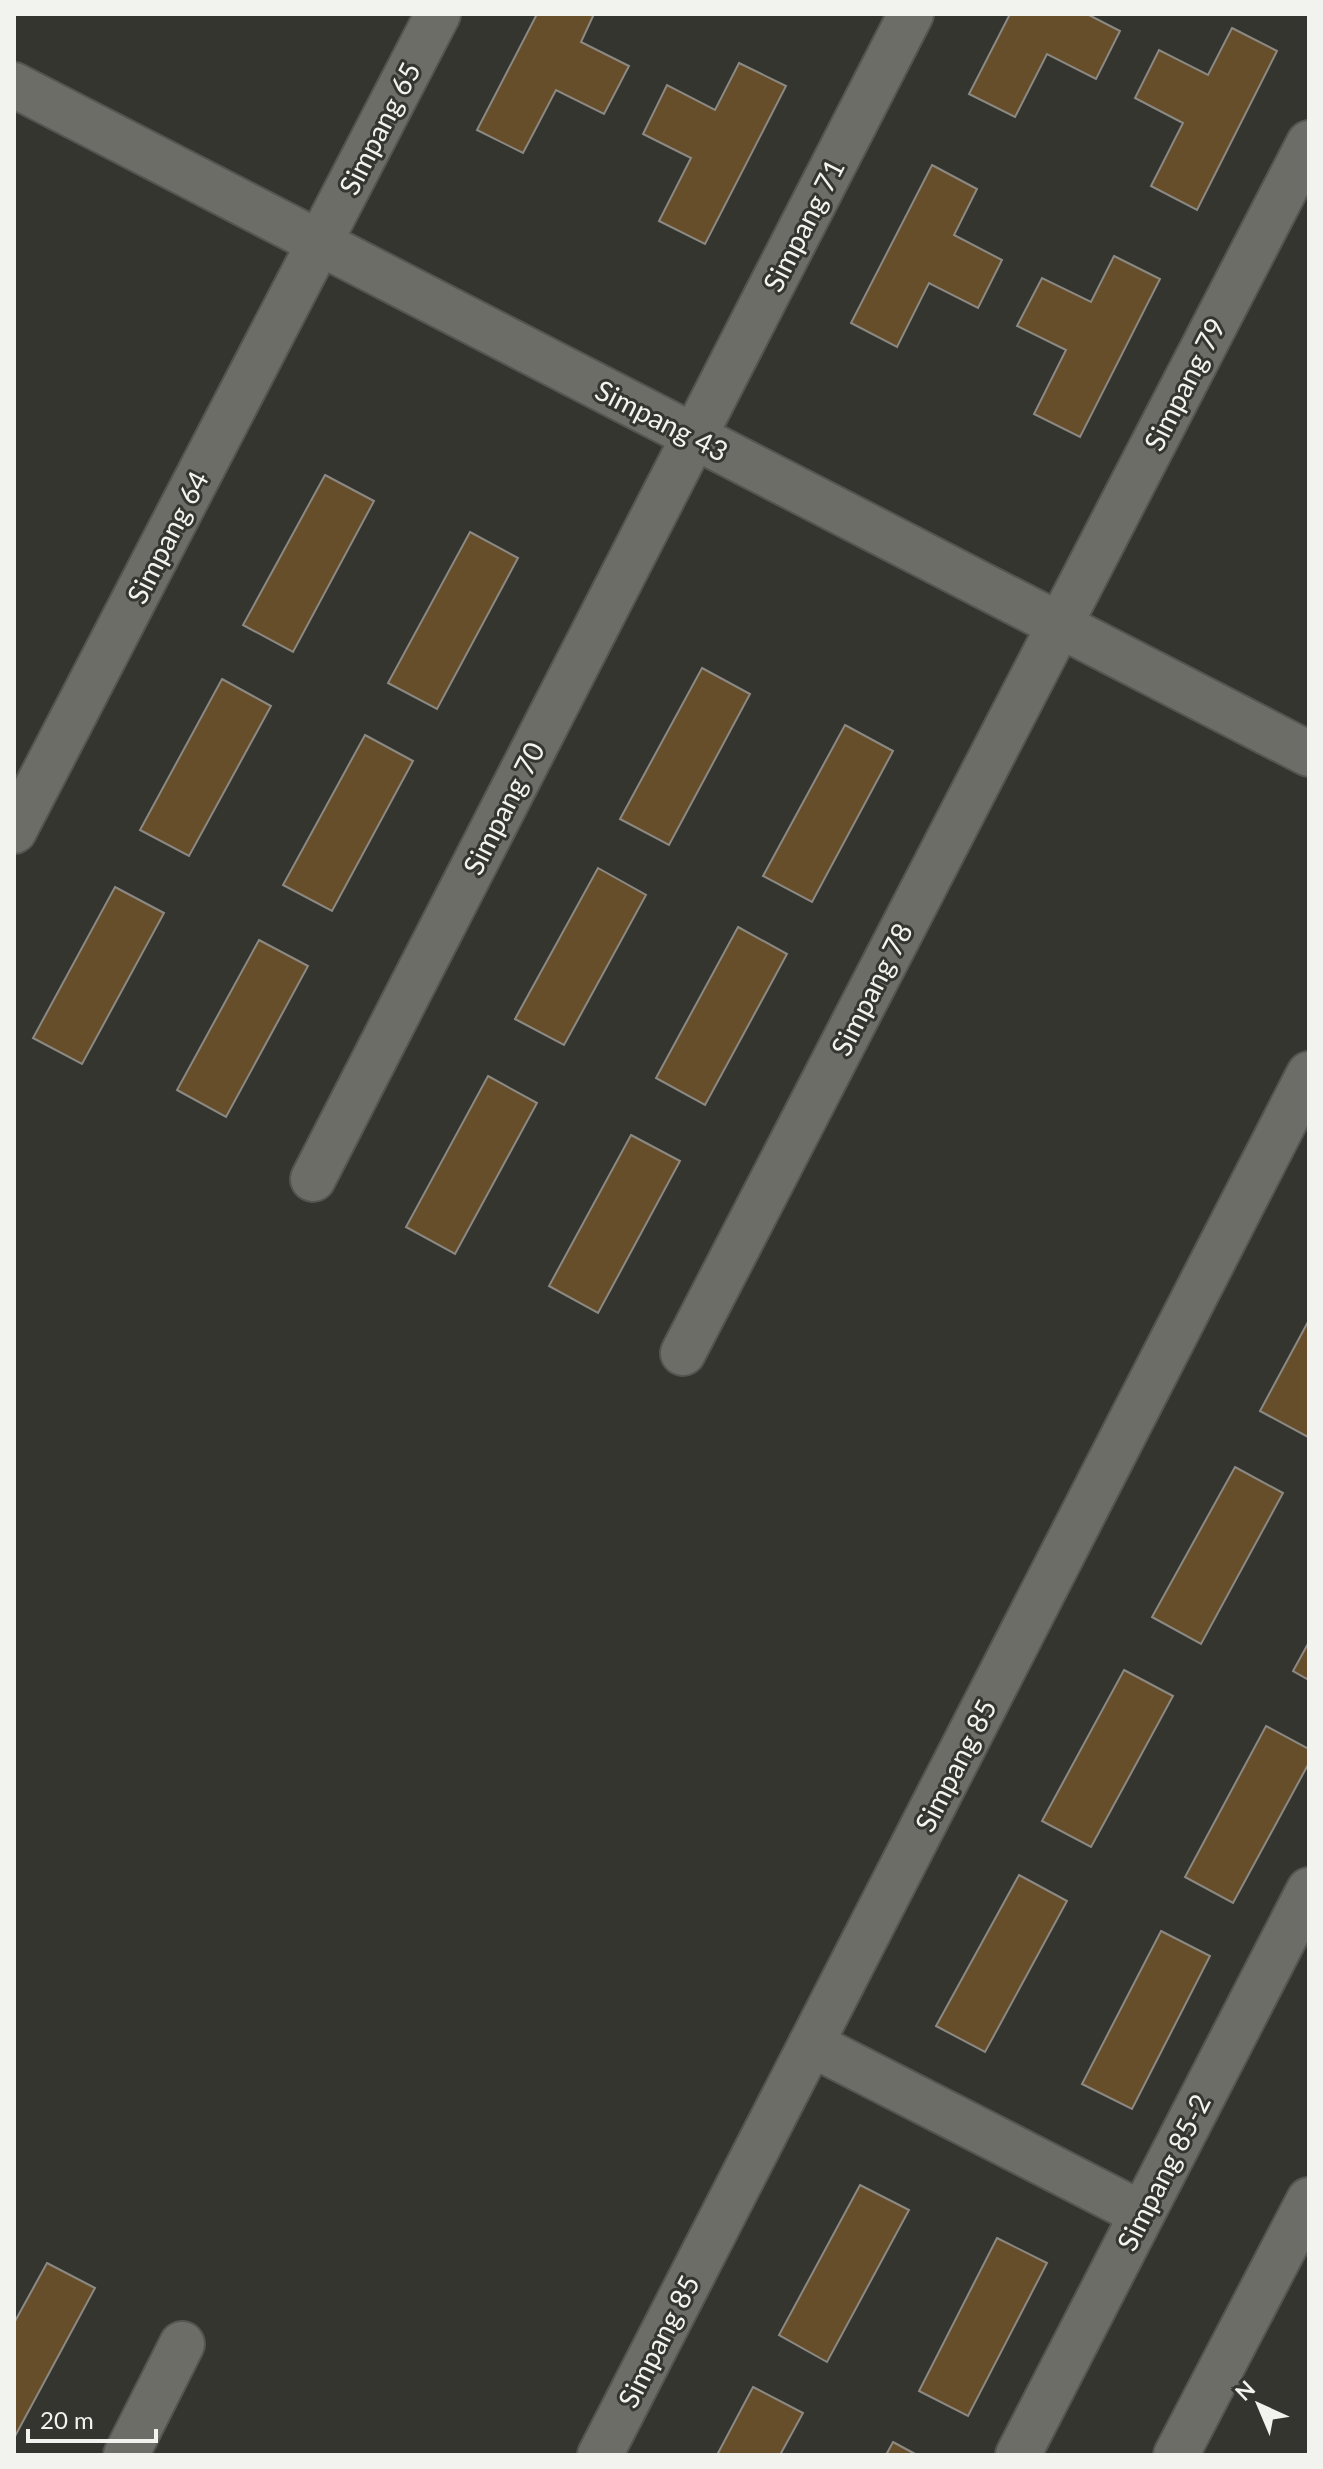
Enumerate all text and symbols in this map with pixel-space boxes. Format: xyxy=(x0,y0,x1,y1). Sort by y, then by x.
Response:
street label: Simpang 65 xyxy=(331,56,427,200)
street label: Simpang 71 xyxy=(755,153,851,297)
street label: Simpang 79 xyxy=(1136,312,1232,456)
street label: Simpang 43 xyxy=(590,372,734,468)
street label: Simpang 64 xyxy=(119,465,215,609)
street label: Simpang 70 xyxy=(455,736,551,880)
street label: Simpang 78 xyxy=(823,917,919,1061)
street label: Simpang 85 xyxy=(907,1693,1003,1837)
street label: Simpang 85-2 xyxy=(1109,2088,1217,2256)
street label: Simpang 85 xyxy=(610,2269,706,2413)
north arrow xyxy=(1219,2365,1299,2445)
text: N xyxy=(1229,2375,1260,2406)
scale bar xyxy=(28,2393,156,2443)
text: 20 m xyxy=(40,2405,94,2434)

